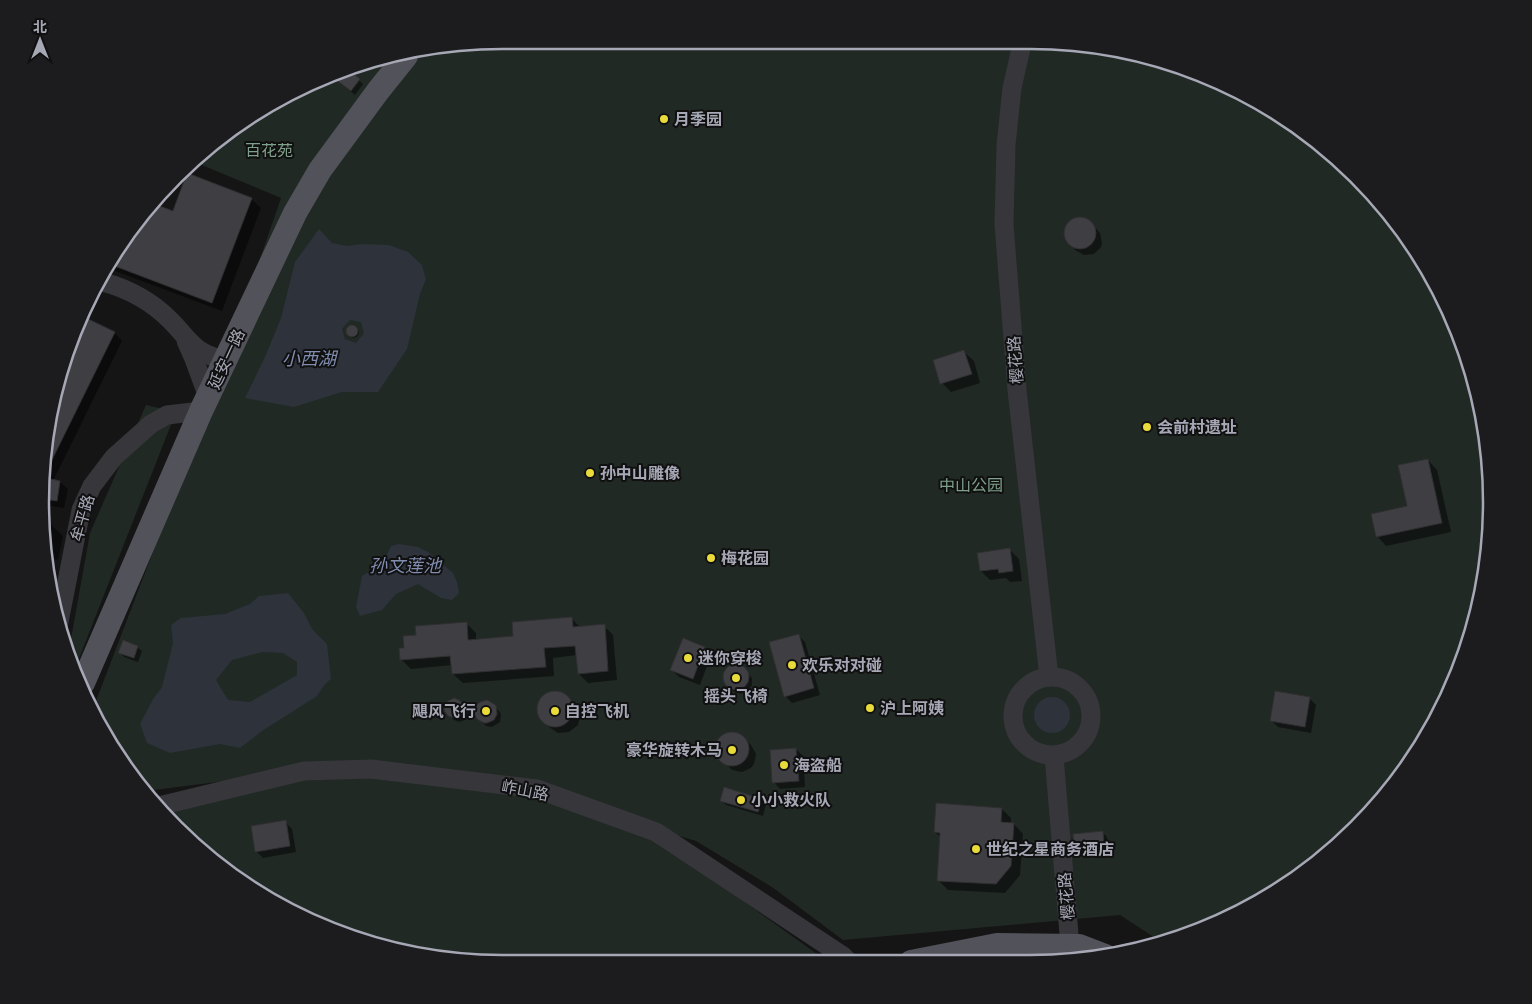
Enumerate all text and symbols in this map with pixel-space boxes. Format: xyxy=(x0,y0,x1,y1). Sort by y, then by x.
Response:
north arrow xyxy=(15,15,65,65)
text: 北 xyxy=(33,19,47,35)
place label: 月季园 xyxy=(674,110,722,129)
marker: 月季园 xyxy=(658,113,670,125)
park label: 百花苑 xyxy=(245,141,293,160)
street label: 延安一路 xyxy=(204,326,249,392)
street label: 樱花路 xyxy=(1004,335,1027,385)
water label: 小西湖 xyxy=(282,348,339,369)
place label: 会前村遗址 xyxy=(1157,418,1237,437)
marker: 会前村遗址 xyxy=(1141,421,1153,433)
place label: 孙中山雕像 xyxy=(600,464,680,483)
marker: 孙中山雕像 xyxy=(584,467,596,479)
park label: 中山公园 xyxy=(939,476,1003,495)
street label: 牟平路 xyxy=(67,492,98,544)
place label: 梅花园 xyxy=(721,549,769,568)
marker: 梅花园 xyxy=(705,552,717,564)
water label: 孙文莲池 xyxy=(369,555,443,576)
place label: 迷你穿梭 xyxy=(697,649,762,668)
marker: 迷你穿梭 xyxy=(682,652,694,664)
place label: 欢乐对对碰 xyxy=(802,656,882,675)
marker: 欢乐对对碰 xyxy=(786,659,798,671)
marker: 摇头飞椅 xyxy=(730,672,742,684)
place label: 摇头飞椅 xyxy=(704,687,768,706)
place label: 沪上阿姨 xyxy=(880,699,944,718)
place label: 飓风飞行 xyxy=(412,702,476,721)
place label: 自控飞机 xyxy=(565,702,629,721)
marker: 沪上阿姨 xyxy=(864,702,876,714)
marker: 飓风飞行 xyxy=(480,705,492,717)
marker: 自控飞机 xyxy=(549,705,561,717)
place label: 豪华旋转木马 xyxy=(626,741,722,760)
marker: 豪华旋转木马 xyxy=(726,744,738,756)
place label: 海盗船 xyxy=(794,756,842,775)
marker: 海盗船 xyxy=(778,759,790,771)
street label: 岞山路 xyxy=(500,777,550,804)
place label: 小小救火队 xyxy=(751,791,831,810)
marker: 小小救火队 xyxy=(735,794,747,806)
place label: 世纪之星商务酒店 xyxy=(986,840,1114,859)
marker: 世纪之星商务酒店 xyxy=(970,843,982,855)
street label: 樱花路 xyxy=(1055,871,1078,921)

